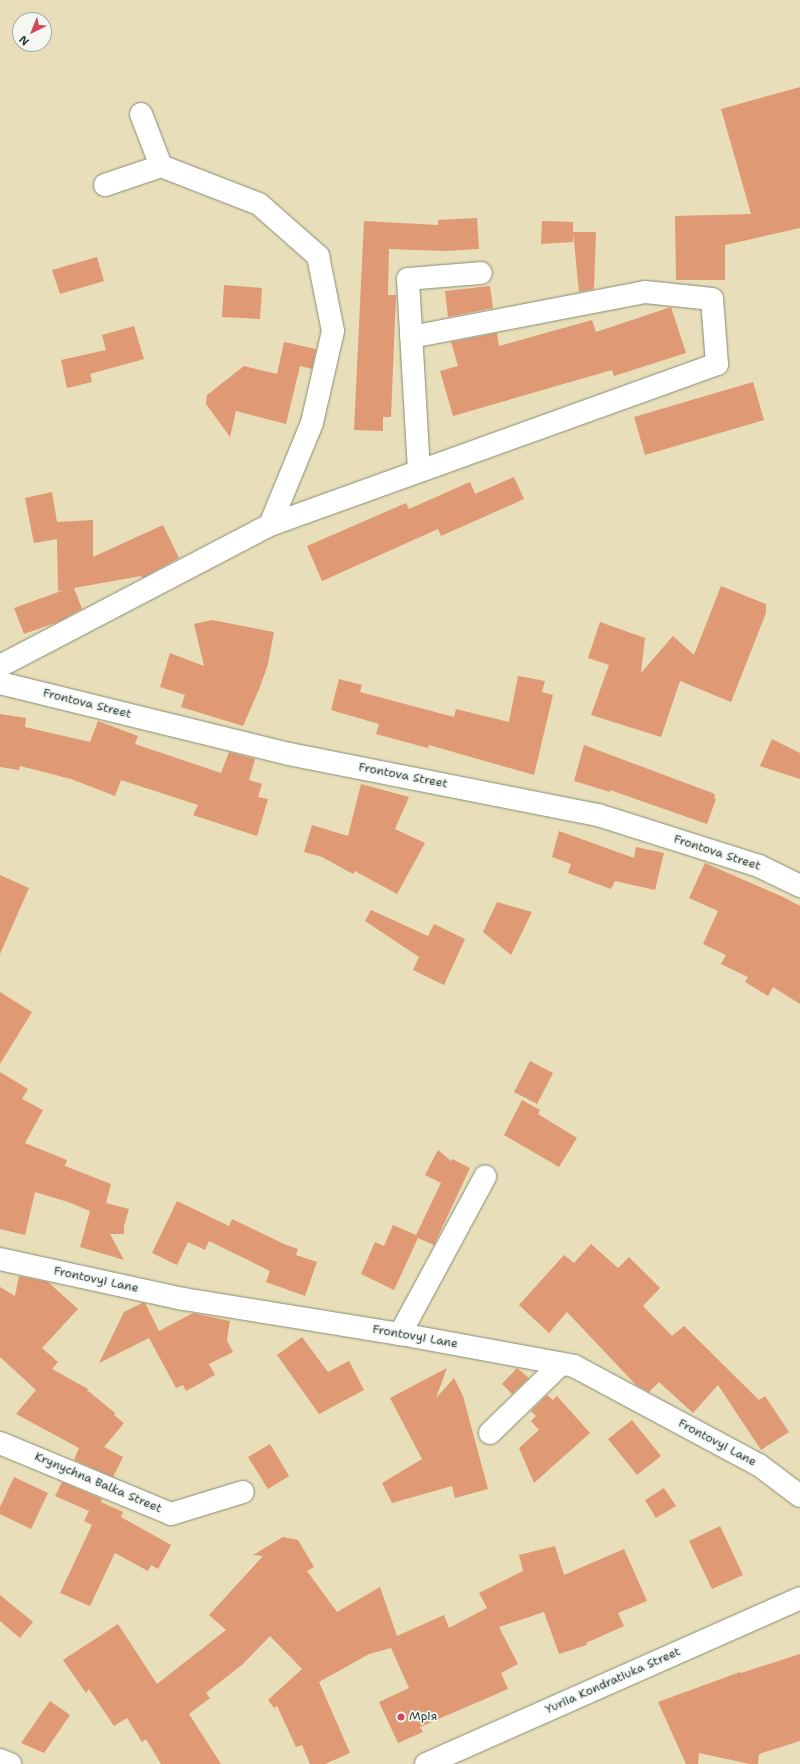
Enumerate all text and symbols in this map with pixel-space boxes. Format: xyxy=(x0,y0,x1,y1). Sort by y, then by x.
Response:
north arrow xyxy=(12,12,52,52)
text: N xyxy=(16,32,32,49)
street label: Frontova Street xyxy=(41,686,133,722)
street label: Frontova Street xyxy=(357,760,449,792)
street label: Frontova Street xyxy=(672,832,762,874)
street label: Frontovyi Lane xyxy=(52,1264,140,1296)
street label: Frontovyi Lane xyxy=(371,1322,459,1352)
street label: Frontovyi Lane xyxy=(675,1416,759,1470)
street label: Krynychna Balka Street xyxy=(32,1450,164,1516)
street label: Yuriia Kondratiuka Street xyxy=(543,1645,683,1717)
place label: Мрія xyxy=(409,1710,437,1724)
marker: Мрія xyxy=(396,1712,406,1722)

